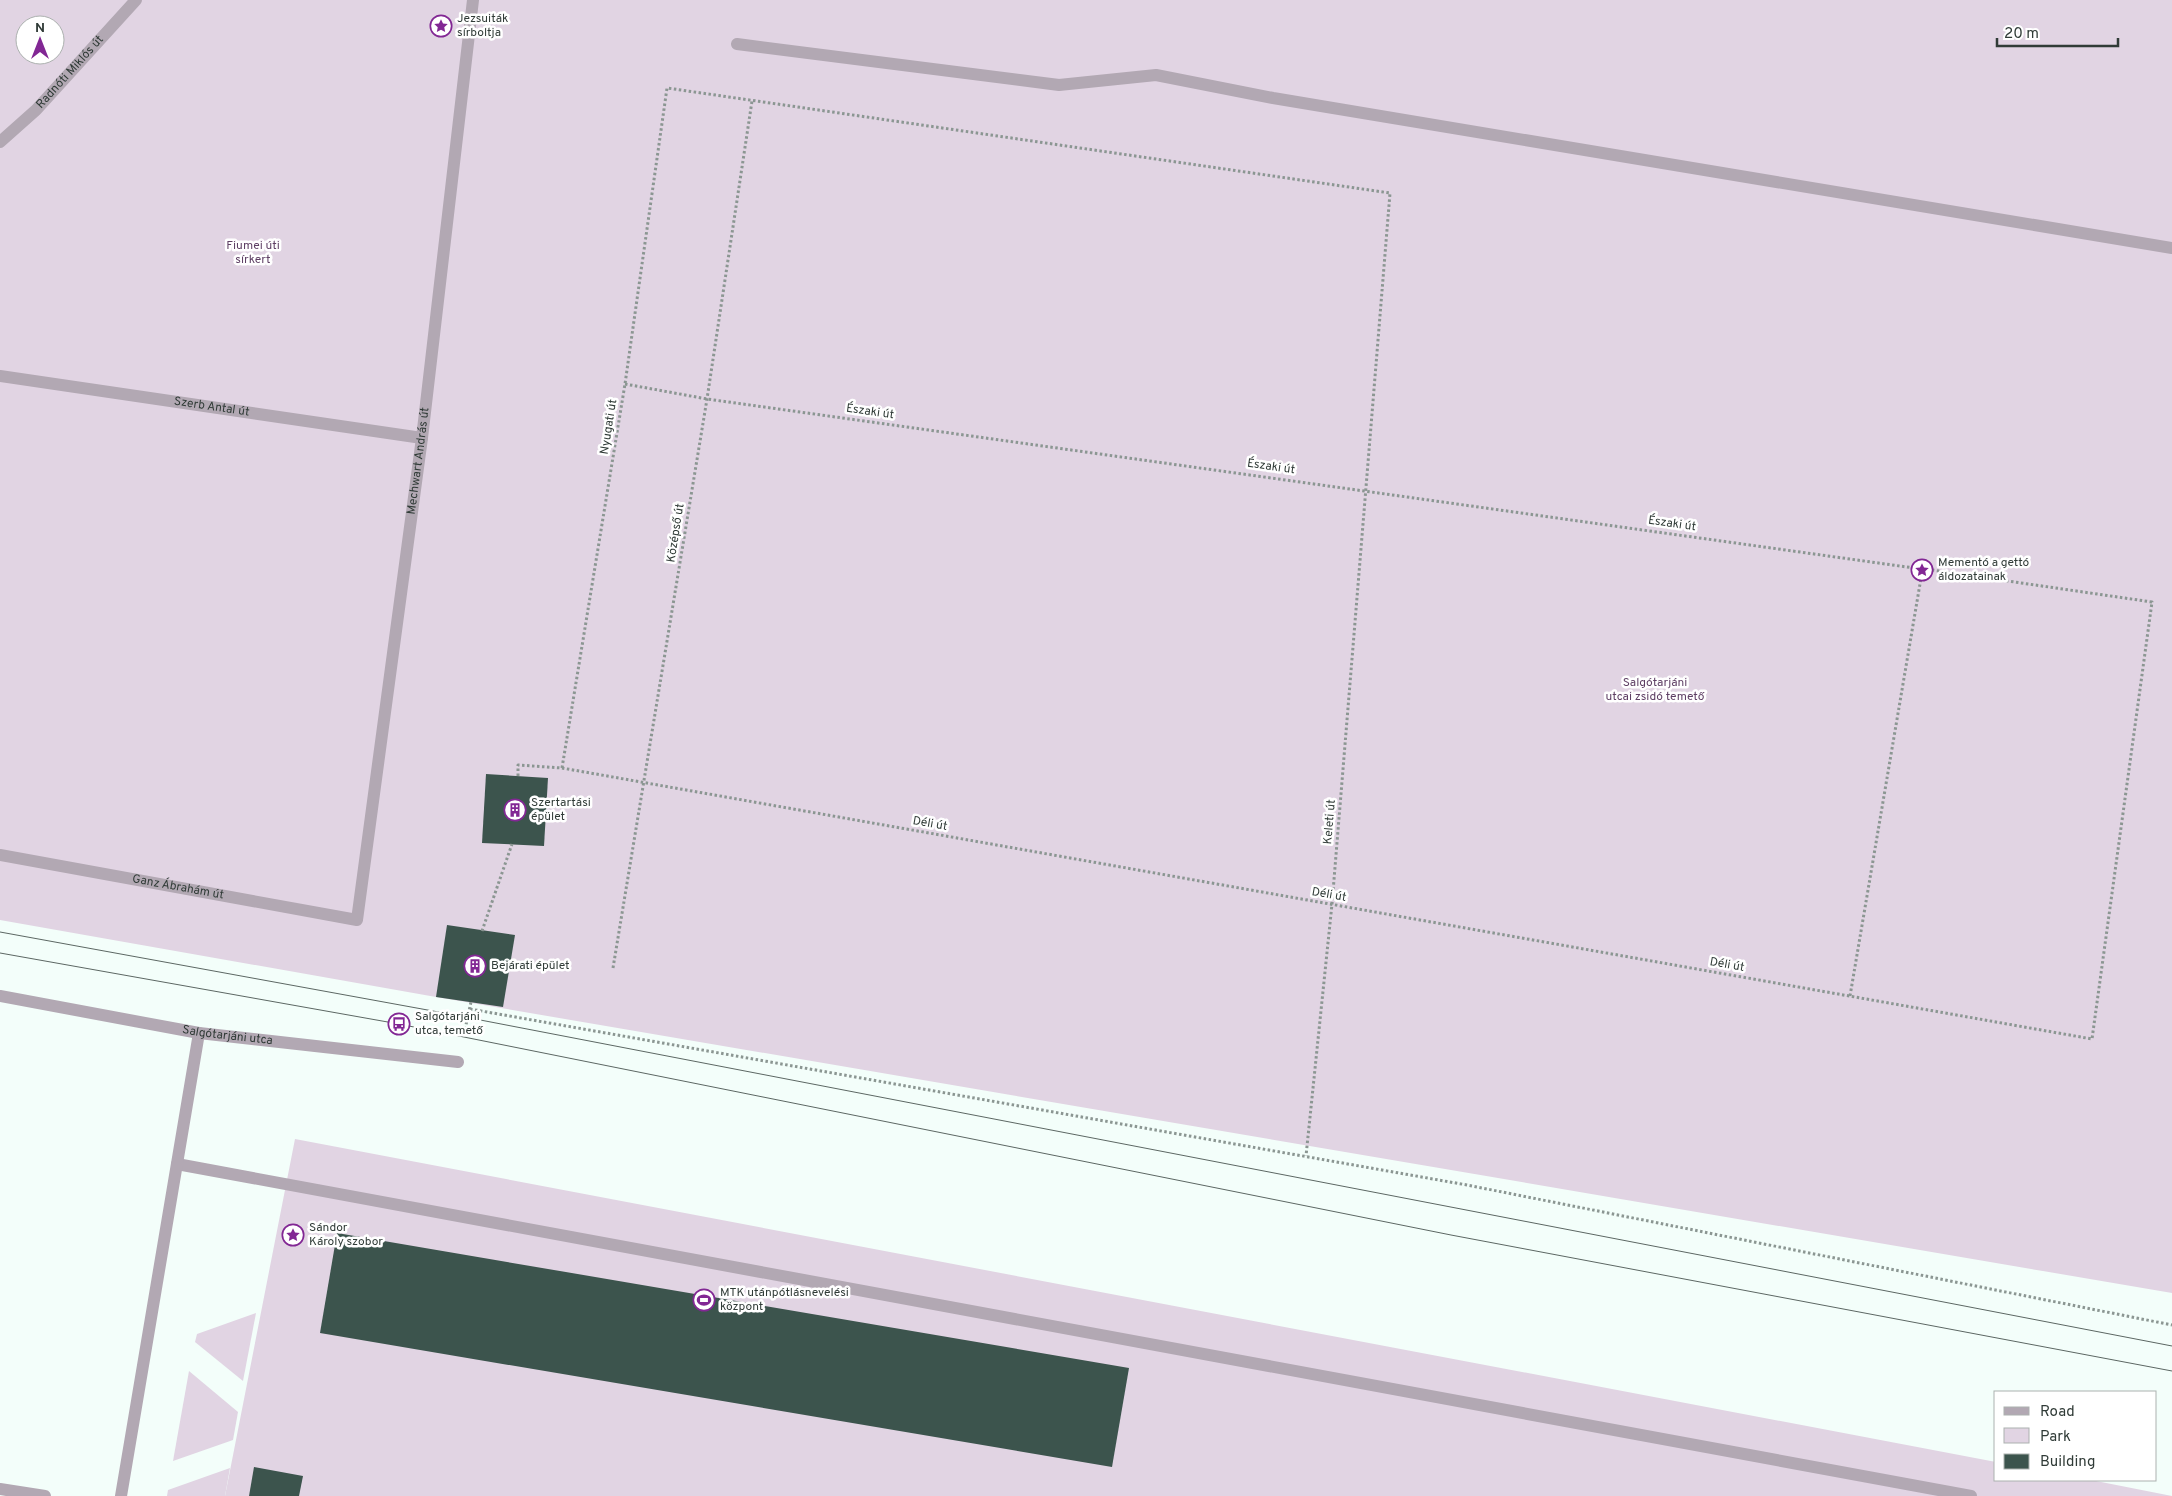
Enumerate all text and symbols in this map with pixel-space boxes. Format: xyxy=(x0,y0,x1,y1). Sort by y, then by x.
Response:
place label: Jezsuiták sírboltja xyxy=(457,11,508,41)
place icon: Jezsuiták sírboltja xyxy=(429,14,453,38)
north arrow xyxy=(15,15,65,65)
scale bar xyxy=(1997,15,2118,47)
text: N xyxy=(35,20,45,37)
text: 20 m xyxy=(2004,25,2039,44)
street label: Radnóti Miklós út xyxy=(33,32,108,112)
park label: Fiumei úti sírkert xyxy=(226,238,280,268)
street label: Szerb Antal út xyxy=(173,394,251,421)
street label: Nyugati út xyxy=(597,398,621,456)
street label: Északi út xyxy=(845,401,895,423)
street label: Mechwart András út xyxy=(404,406,434,516)
street label: Északi út xyxy=(1246,456,1296,478)
street label: Középső út xyxy=(663,502,689,564)
street label: Északi út xyxy=(1647,513,1697,535)
place label: Mementó a gettó áldozatainak xyxy=(1938,555,2030,585)
place icon: Mementó a gettó áldozatainak xyxy=(1910,558,1934,582)
park label: Salgótarjáni utcai zsidó temető xyxy=(1606,675,1706,705)
place label: Szertartási épület xyxy=(531,795,591,825)
building icon: Szertartási épület xyxy=(503,798,527,822)
street label: Keleti út xyxy=(1320,799,1340,845)
street label: Déli út xyxy=(911,813,949,835)
street label: Ganz Ábrahám út xyxy=(131,871,225,904)
street label: Déli út xyxy=(1310,884,1348,906)
building icon: Bejárati épület xyxy=(463,954,487,978)
street label: Déli út xyxy=(1708,954,1746,976)
place label: Bejárati épület xyxy=(491,958,570,974)
place label: Salgótarjáni utca, temető xyxy=(415,1009,484,1039)
bus stop icon: Salgótarjáni utca, temető xyxy=(387,1012,411,1036)
street label: Salgótarjáni utca xyxy=(181,1022,274,1049)
place label: Sándor Károly szobor xyxy=(309,1220,383,1250)
place icon: Sándor Károly szobor xyxy=(281,1223,305,1247)
place label: MTK utánpótlásnevelési központ xyxy=(720,1285,849,1315)
sports icon: MTK utánpótlásnevelési központ xyxy=(692,1288,716,1312)
legend xyxy=(1994,1391,2157,1481)
text: Road xyxy=(2040,1403,2075,1422)
text: Park xyxy=(2040,1428,2071,1447)
text: Building xyxy=(2040,1453,2095,1472)

